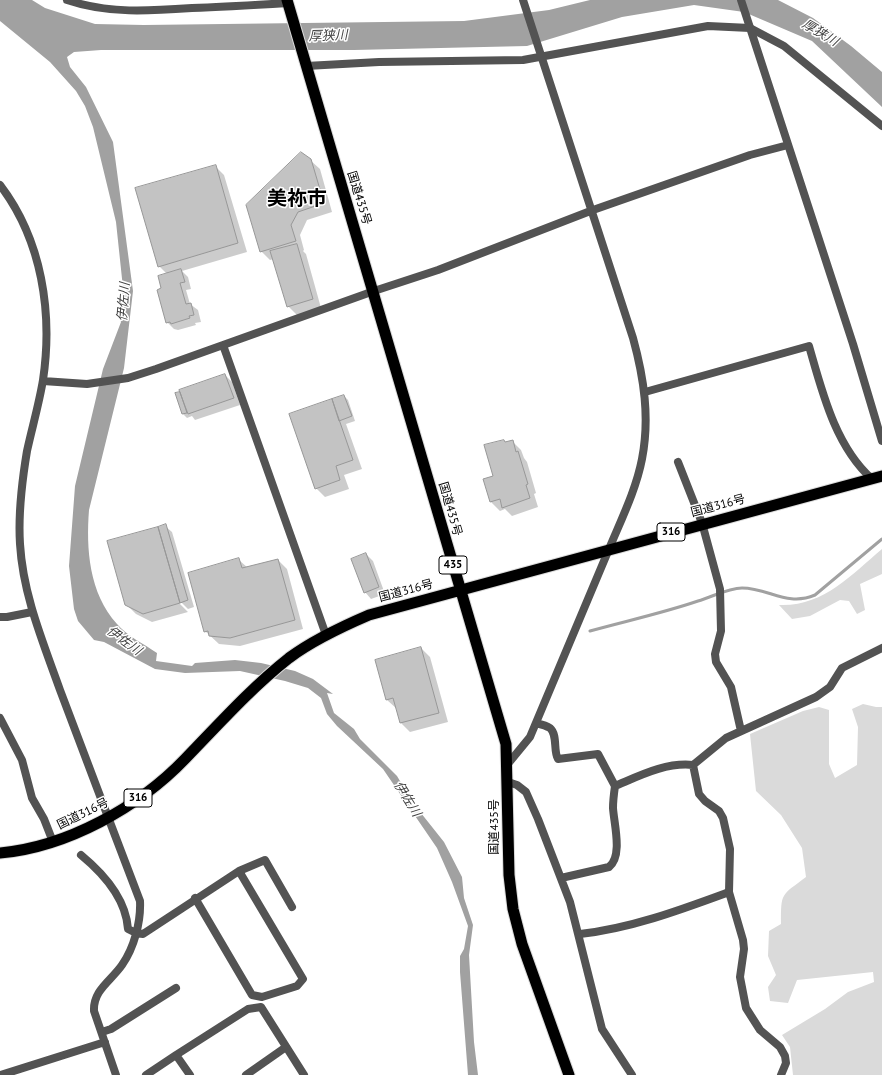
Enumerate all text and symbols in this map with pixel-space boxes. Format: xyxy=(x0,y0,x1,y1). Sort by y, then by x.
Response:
water label: 厚狭川 xyxy=(799,16,841,50)
water label: 厚狭川 xyxy=(308,28,348,44)
street label: 国道435号 xyxy=(344,169,374,227)
district label: 美祢市 xyxy=(267,187,327,211)
water label: 伊佐川 xyxy=(115,282,133,322)
street label: 国道435号 xyxy=(435,480,465,538)
street label: 国道316号 xyxy=(689,492,747,520)
road number: 316 xyxy=(657,523,685,541)
road number: 435 xyxy=(439,556,467,574)
street label: 国道316号 xyxy=(377,577,435,605)
water label: 伊佐川 xyxy=(104,623,144,659)
water label: 伊佐川 xyxy=(390,778,424,820)
road number: 316 xyxy=(124,789,152,807)
street label: 国道316号 xyxy=(55,795,111,833)
street label: 国道435号 xyxy=(488,799,502,855)

